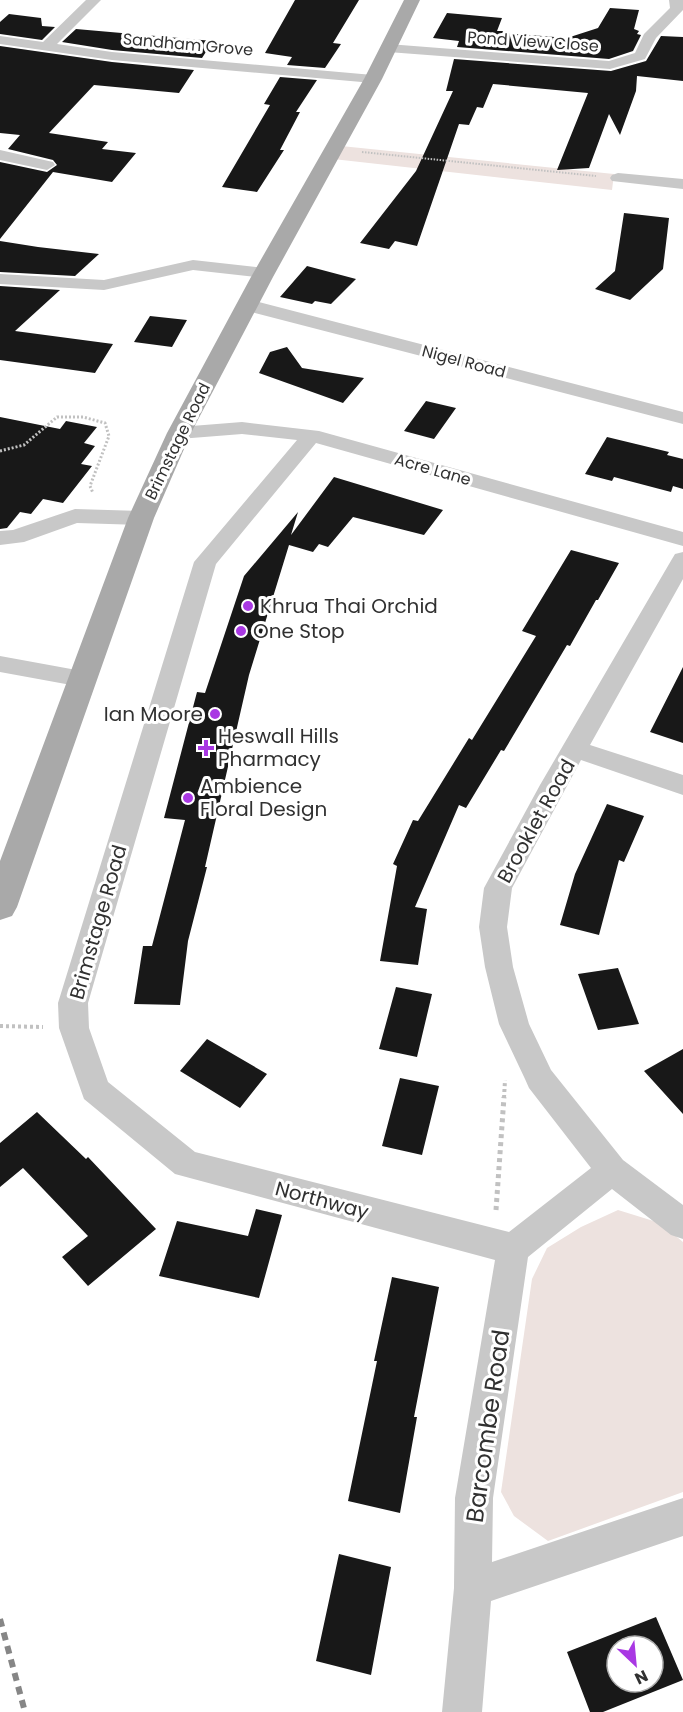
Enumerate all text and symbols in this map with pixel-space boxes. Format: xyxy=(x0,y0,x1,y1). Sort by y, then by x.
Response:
street label: Pond View Close xyxy=(466,25,600,58)
street label: Sandham Grove xyxy=(122,27,254,62)
street label: Nigel Road xyxy=(419,339,508,384)
street label: Brimstage Road xyxy=(139,379,216,504)
street label: Acre Lane xyxy=(392,448,474,491)
place label: Khrua Thai Orchid xyxy=(260,592,438,620)
marker: Khrua Thai Orchid xyxy=(241,599,255,613)
place label: One Stop xyxy=(253,617,345,645)
marker: One Stop xyxy=(234,624,248,638)
place label: Ian Moore xyxy=(104,700,203,728)
marker: Ian Moore xyxy=(208,707,222,721)
place label: Heswall Hills Pharmacy xyxy=(218,722,339,773)
marker: Heswall Hills Pharmacy xyxy=(199,741,213,755)
street label: Brooklet Road xyxy=(490,754,582,888)
place label: Ambience Floral Design xyxy=(200,772,327,823)
marker: Ambience Floral Design xyxy=(181,791,195,805)
street label: Brimstage Road xyxy=(63,841,133,1003)
street label: Northway xyxy=(272,1174,372,1226)
street label: Barcombe Road xyxy=(458,1327,517,1525)
north arrow xyxy=(605,1634,665,1694)
text: N xyxy=(631,1664,652,1690)

